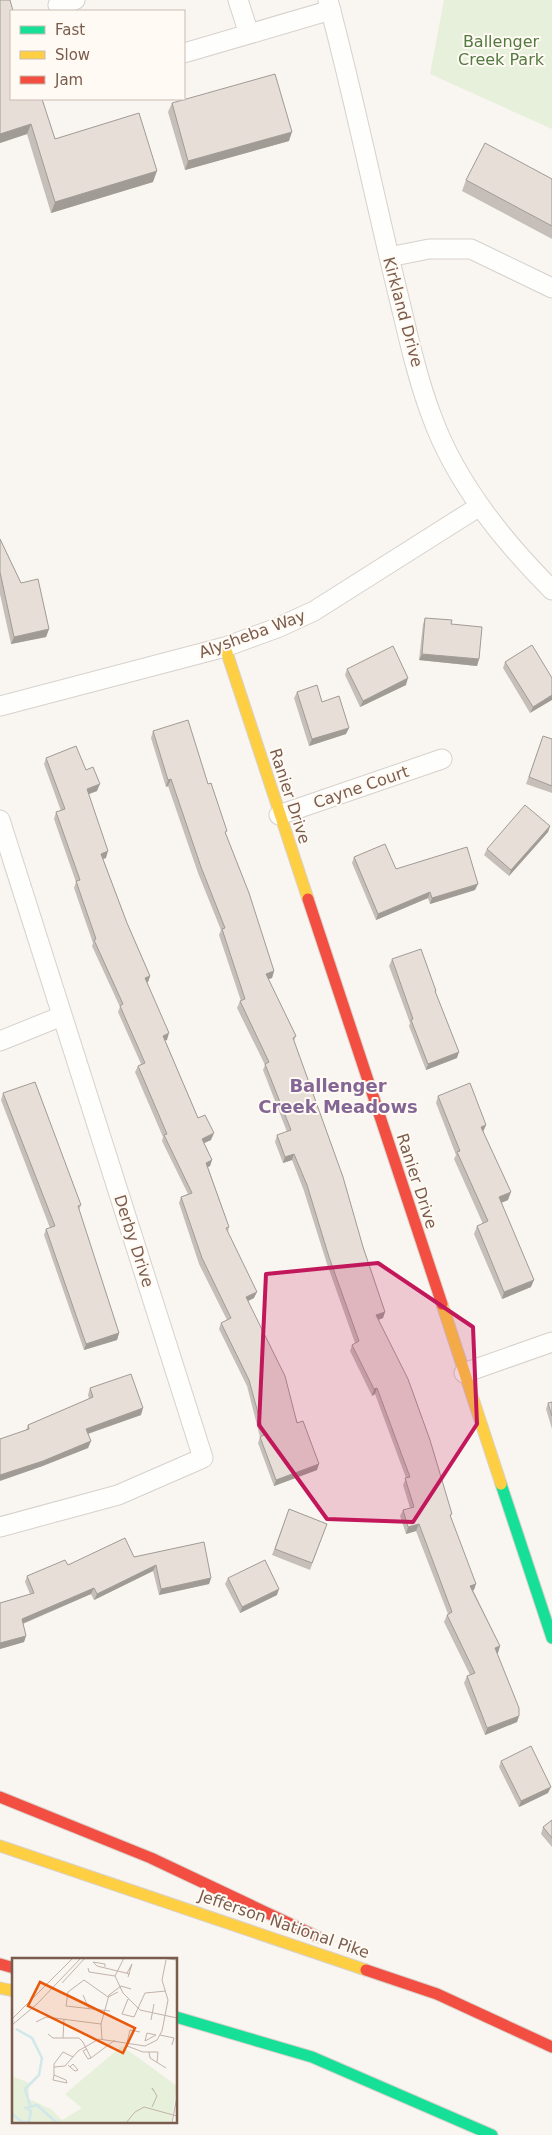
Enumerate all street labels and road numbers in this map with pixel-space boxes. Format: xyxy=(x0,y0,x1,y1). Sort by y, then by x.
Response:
street label: Kirkland Drive xyxy=(379,255,427,369)
street label: Alysheba Way xyxy=(196,606,308,662)
street label: Ranier Drive xyxy=(266,746,314,846)
street label: Cayne Court xyxy=(311,762,411,812)
street label: Ranier Drive xyxy=(393,1131,441,1231)
street label: Derby Drive xyxy=(110,1192,158,1290)
street label: Jefferson National Pike xyxy=(195,1885,372,1962)

